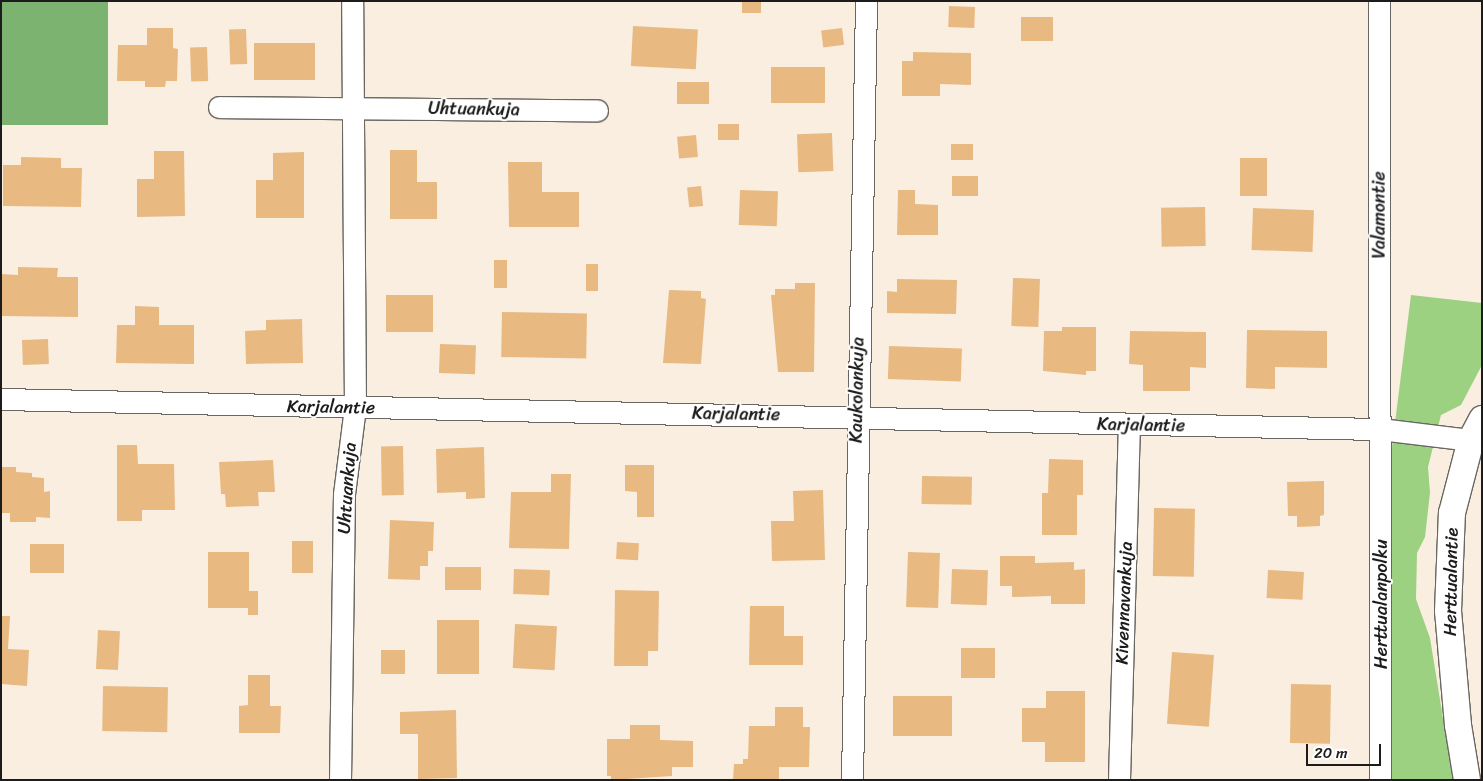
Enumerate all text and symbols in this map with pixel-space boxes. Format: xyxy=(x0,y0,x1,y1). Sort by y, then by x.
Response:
street label: Uhtuankuja xyxy=(428,97,520,121)
street label: Valamontie xyxy=(1368,171,1390,259)
street label: Kaukolankuja xyxy=(845,337,869,443)
street label: Karjalantie xyxy=(287,395,375,419)
street label: Karjalantie xyxy=(692,402,780,426)
street label: Karjalantie xyxy=(1097,413,1185,437)
street label: Uhtuankuja xyxy=(333,441,361,535)
street label: Herttualantie xyxy=(1439,528,1463,636)
street label: Herttualanpolku xyxy=(1370,539,1392,669)
street label: Kivennavankuja xyxy=(1111,541,1137,665)
scale bar xyxy=(1308,734,1383,766)
text: 20 m xyxy=(1314,740,1348,766)

